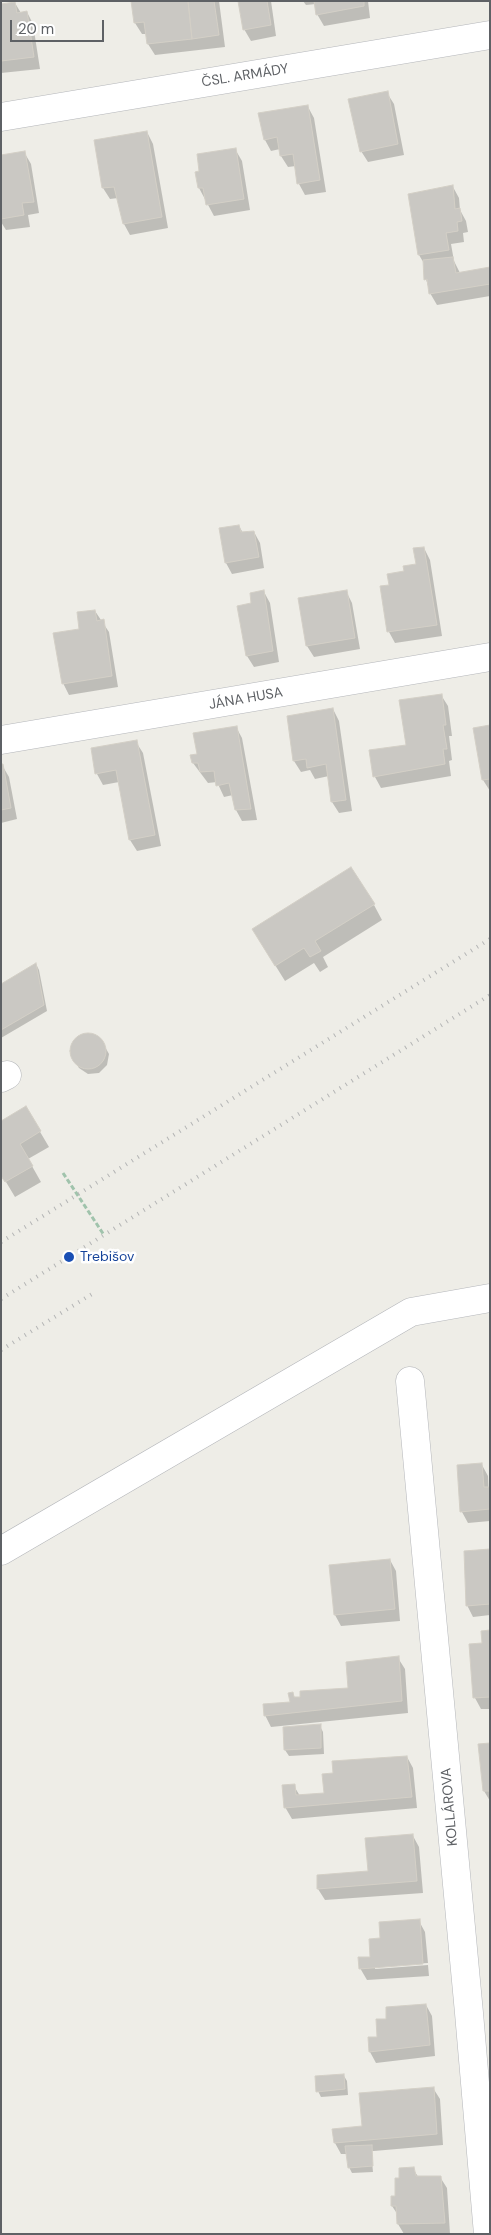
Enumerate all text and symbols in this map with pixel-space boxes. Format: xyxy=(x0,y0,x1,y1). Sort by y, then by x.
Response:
scale bar xyxy=(12,10,106,42)
text: 20 m xyxy=(18,19,54,39)
street label: ČSL. ARMÁDY xyxy=(200,61,290,91)
street label: JÁNA HUSA xyxy=(208,684,284,714)
place label: Trebišov xyxy=(80,1249,134,1265)
marker: Trebišov xyxy=(62,1250,76,1264)
street label: KOLLÁROVA xyxy=(438,1767,462,1847)

